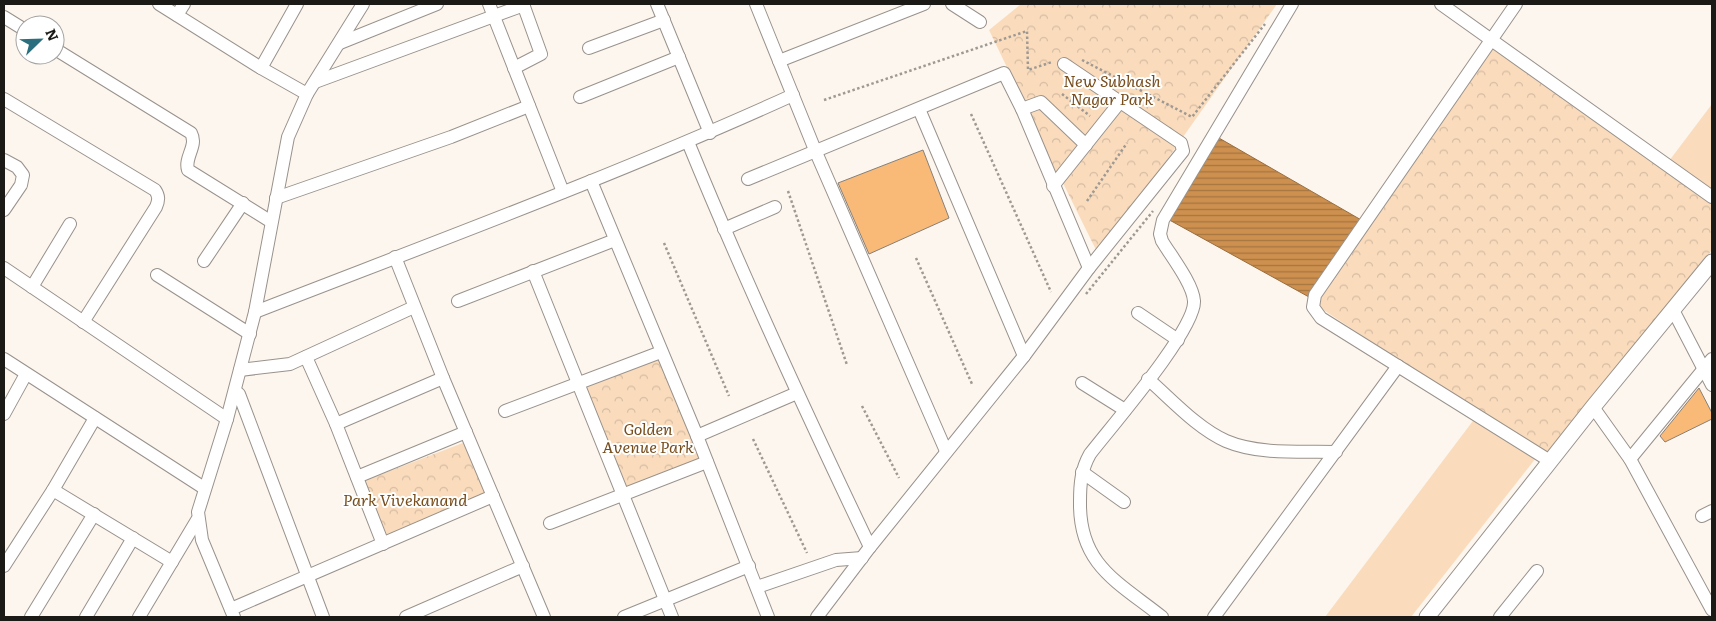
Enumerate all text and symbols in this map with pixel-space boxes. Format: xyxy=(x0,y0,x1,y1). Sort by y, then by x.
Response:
north arrow xyxy=(15,15,65,65)
text: N xyxy=(41,25,64,44)
park label: New Subhash Nagar Park xyxy=(1063,68,1161,110)
park label: Golden Avenue Park xyxy=(602,416,694,458)
park label: Park Vivekanand xyxy=(343,487,468,511)

